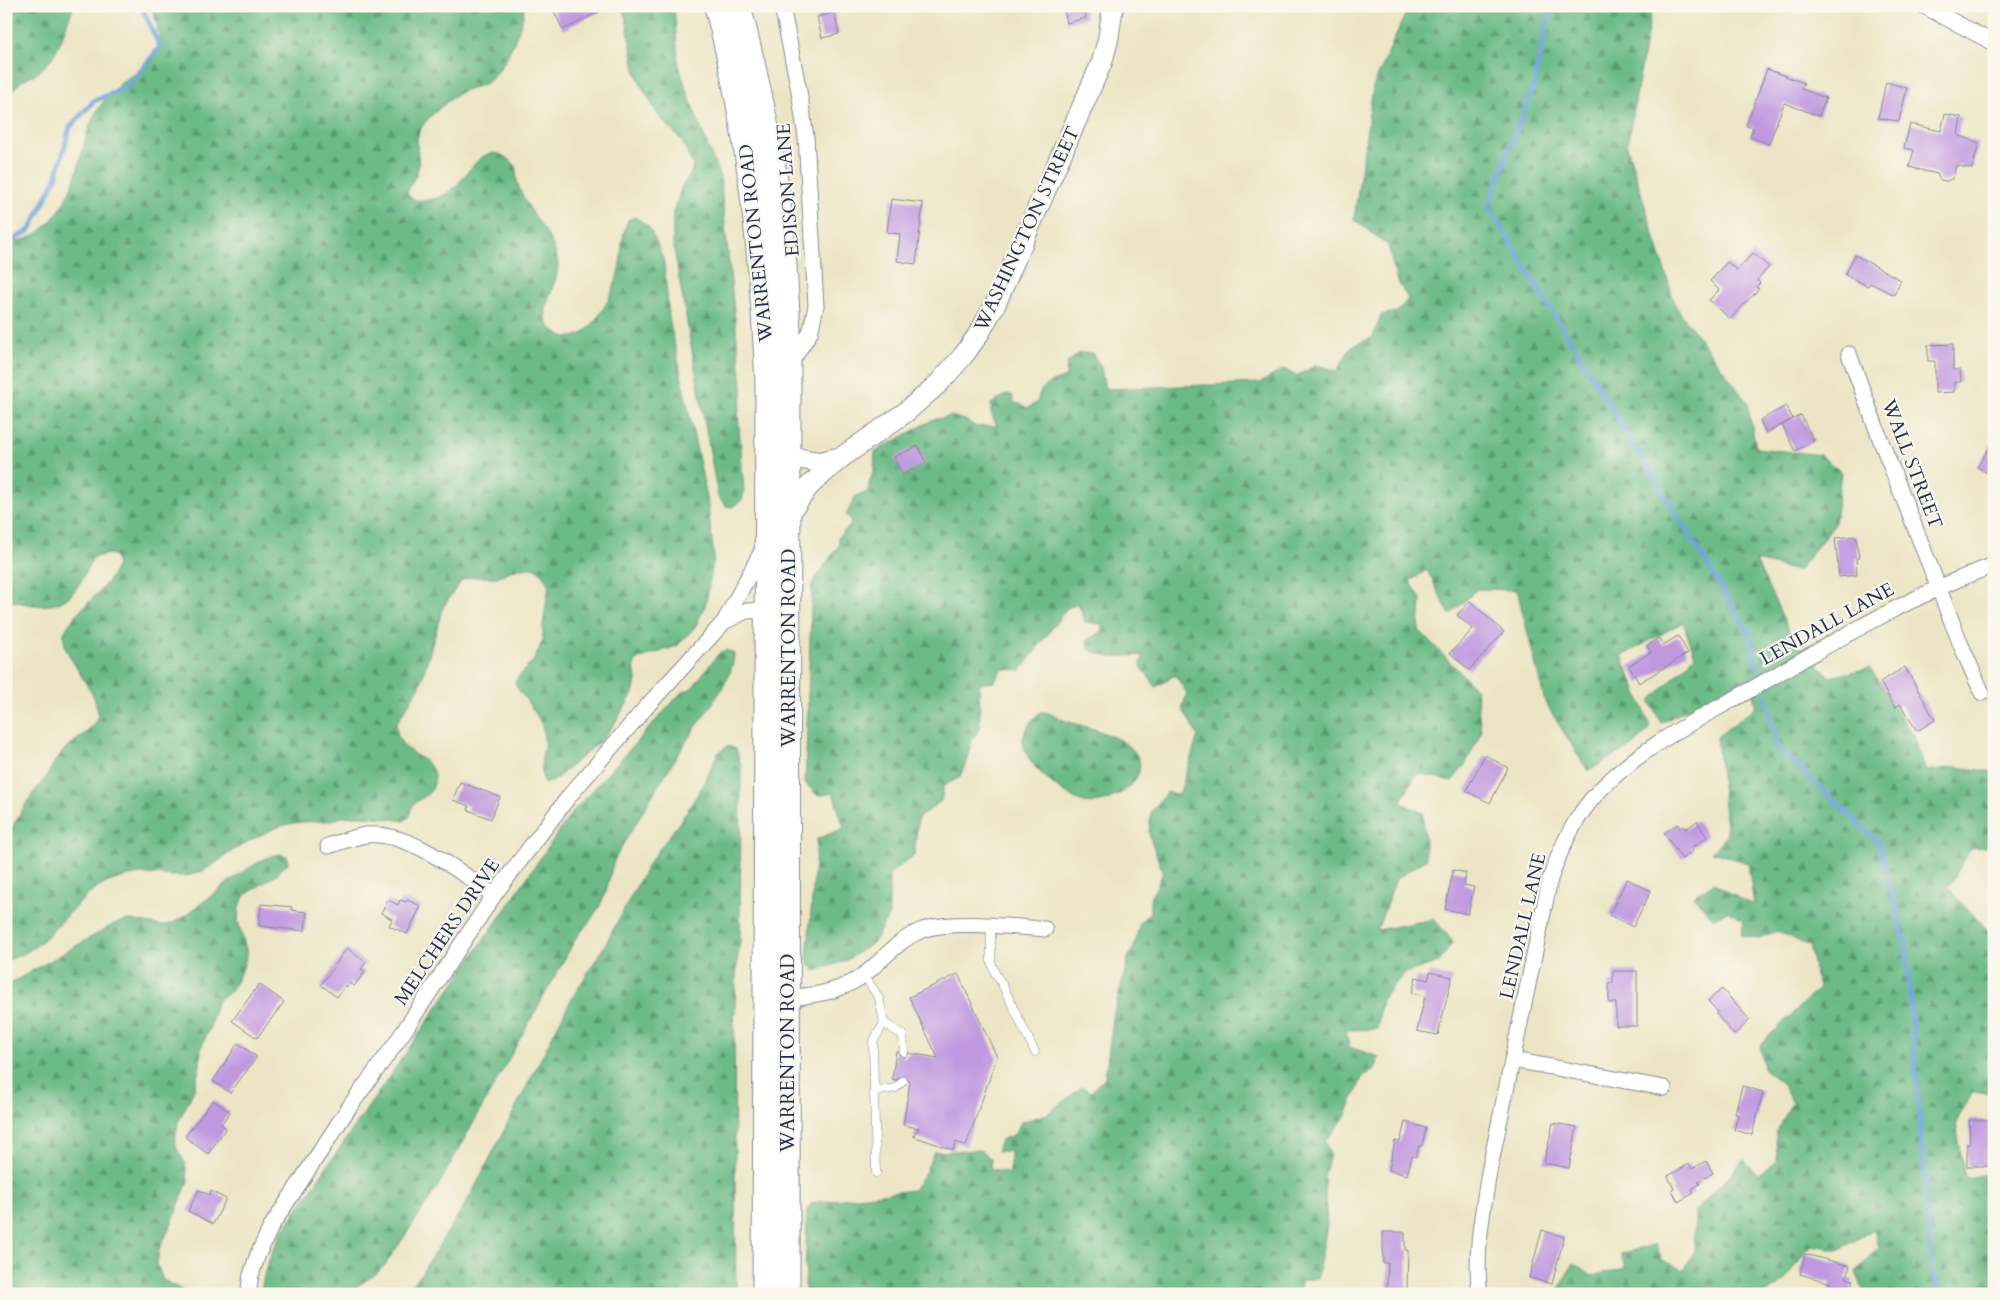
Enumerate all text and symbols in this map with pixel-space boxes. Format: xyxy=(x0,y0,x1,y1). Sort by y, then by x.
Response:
street label: EDISON LANE xyxy=(770,122,806,258)
street label: WASHINGTON STREET xyxy=(968,122,1086,337)
street label: WARRENTON ROAD xyxy=(733,143,779,344)
street label: WALL STREET xyxy=(1875,395,1949,532)
street label: WARRENTON ROAD xyxy=(776,549,802,748)
street label: LENDALL LANE xyxy=(1755,576,1899,672)
street label: LENDALL LANE xyxy=(1494,850,1552,1002)
street label: MELCHERS DRIVE xyxy=(388,854,506,1010)
street label: WARRENTON ROAD xyxy=(775,954,801,1153)

